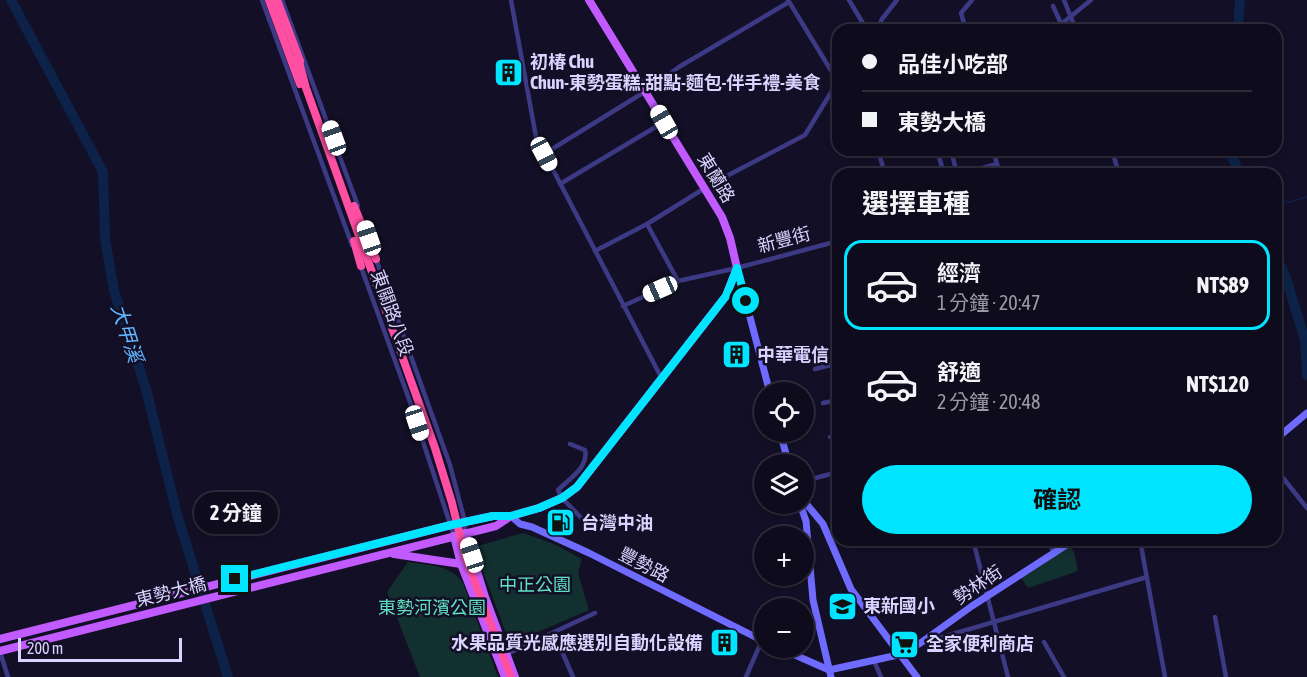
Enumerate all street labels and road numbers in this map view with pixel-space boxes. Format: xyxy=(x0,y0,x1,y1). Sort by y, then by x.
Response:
street label: 東蘭路 xyxy=(694,149,739,206)
street label: 新豐街 xyxy=(755,222,813,257)
street label: 東關路八段 xyxy=(367,267,418,359)
street label: 豐勢路 xyxy=(615,543,673,586)
street label: 勢林街 xyxy=(949,561,1006,608)
street label: 東勢大橋 xyxy=(133,573,208,610)

